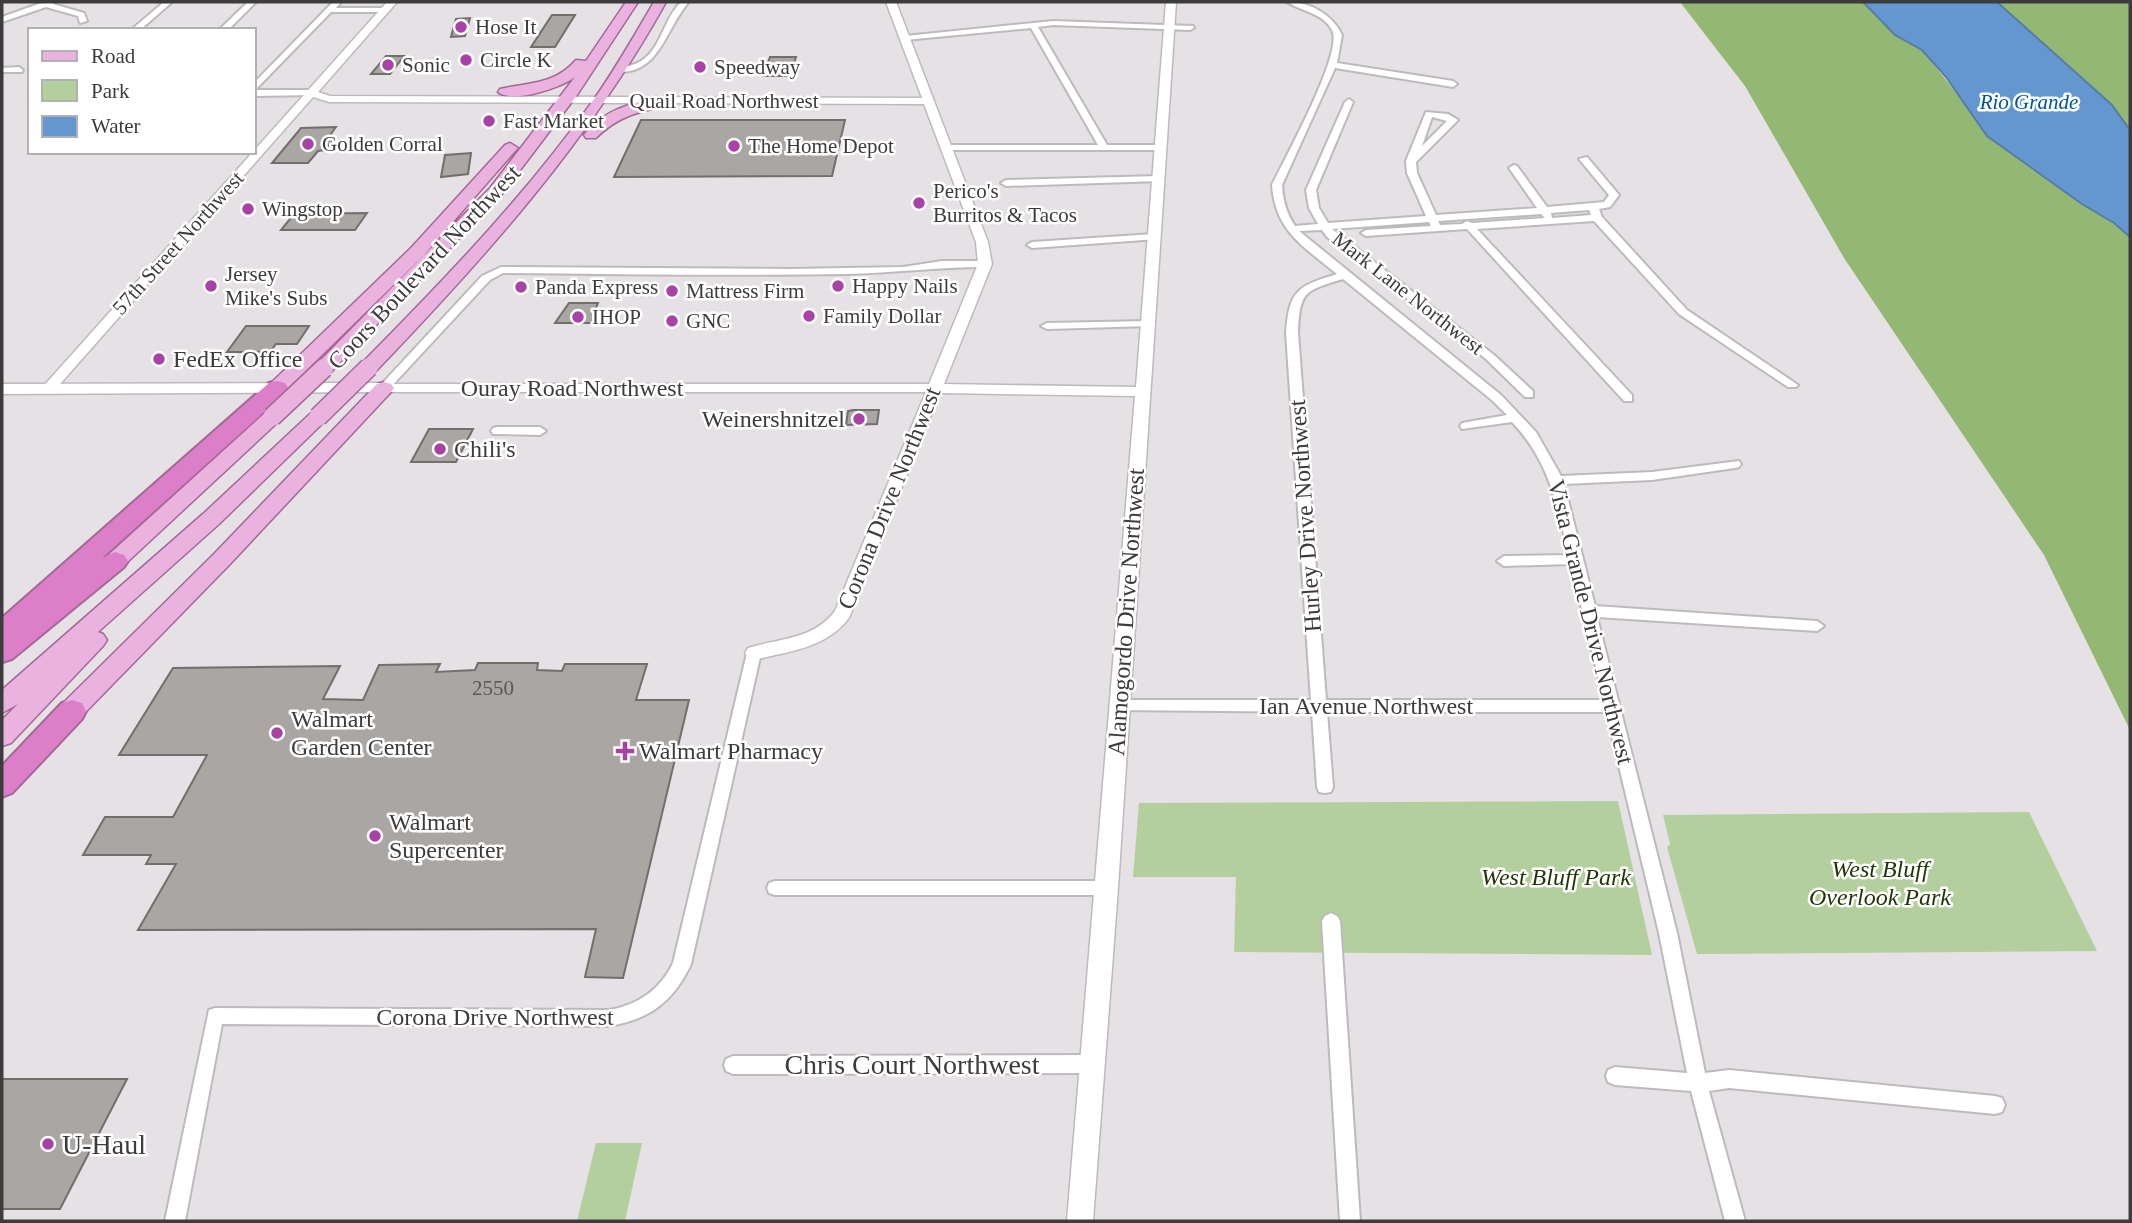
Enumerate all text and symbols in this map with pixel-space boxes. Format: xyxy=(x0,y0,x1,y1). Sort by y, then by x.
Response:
place label: Hose It xyxy=(475,15,536,39)
marker: Hose It xyxy=(453,19,469,35)
legend xyxy=(28,28,256,154)
text: Road xyxy=(91,44,136,68)
place label: Circle K xyxy=(480,48,552,72)
marker: Circle K xyxy=(458,52,474,68)
place label: Sonic xyxy=(402,53,450,77)
place label: Speedway xyxy=(714,55,801,79)
marker: Sonic xyxy=(380,57,396,73)
marker: Speedway xyxy=(692,59,708,75)
text: Park xyxy=(91,79,130,103)
street label: Quail Road Northwest xyxy=(630,89,819,113)
water label: Rio Grande xyxy=(1979,90,2078,114)
place label: Fast Market xyxy=(503,109,604,133)
marker: Fast Market xyxy=(481,113,497,129)
text: Water xyxy=(91,114,141,138)
place label: Golden Corral xyxy=(322,132,443,156)
place label: The Home Depot xyxy=(748,134,894,158)
marker: Golden Corral xyxy=(300,136,316,152)
marker: The Home Depot xyxy=(726,138,742,154)
street label: Coors Boulevard Northwest xyxy=(323,159,526,374)
street label: 57th Street Northwest xyxy=(107,166,249,320)
place label: Perico's Burritos & Tacos xyxy=(933,179,1077,227)
marker: Perico's Burritos & Tacos xyxy=(911,195,927,211)
place label: Wingstop xyxy=(262,197,343,221)
marker: Wingstop xyxy=(240,201,256,217)
street label: Mark Lane Northwest xyxy=(1328,226,1489,360)
place label: Jersey Mike's Subs xyxy=(225,262,327,310)
place label: Happy Nails xyxy=(852,274,958,298)
place label: Panda Express xyxy=(535,275,658,299)
marker: Jersey Mike's Subs xyxy=(203,278,219,294)
marker: Happy Nails xyxy=(830,278,846,294)
marker: Panda Express xyxy=(513,279,529,295)
place label: Mattress Firm xyxy=(686,279,804,303)
marker: Mattress Firm xyxy=(664,283,680,299)
place label: Family Dollar xyxy=(823,304,941,328)
place label: IHOP xyxy=(592,305,641,329)
marker: Family Dollar xyxy=(801,308,817,324)
marker: IHOP xyxy=(570,309,586,325)
place label: GNC xyxy=(686,309,730,333)
marker: GNC xyxy=(664,313,680,329)
place label: FedEx Office xyxy=(173,346,303,372)
marker: FedEx Office xyxy=(151,351,167,367)
street label: Ouray Road Northwest xyxy=(461,375,684,401)
street label: Corona Drive Northwest xyxy=(833,383,946,613)
street label: Hurley Drive Northwest xyxy=(1284,398,1326,633)
place label: Weinershnitzel xyxy=(702,406,845,432)
marker: Weinershnitzel xyxy=(851,411,867,427)
place label: Chili's xyxy=(454,436,516,462)
marker: Chili's xyxy=(432,441,448,457)
street label: Alamogordo Drive Northwest xyxy=(1103,467,1149,757)
street label: Vista Grande Drive Northwest xyxy=(1543,477,1639,767)
house number: 2550 xyxy=(472,676,514,700)
street label: Ian Avenue Northwest xyxy=(1259,693,1473,719)
place label: Walmart Garden Center xyxy=(291,706,432,760)
marker: Walmart Garden Center xyxy=(269,725,285,741)
place label: Walmart Pharmacy xyxy=(639,738,823,764)
marker: Walmart Pharmacy xyxy=(617,743,633,759)
place label: Walmart Supercenter xyxy=(389,809,504,863)
marker: Walmart Supercenter xyxy=(367,828,383,844)
park label: West Bluff Overlook Park xyxy=(1809,856,1951,910)
park label: West Bluff Park xyxy=(1481,864,1631,890)
street label: Corona Drive Northwest xyxy=(376,1004,614,1030)
street label: Chris Court Northwest xyxy=(784,1049,1040,1080)
place label: U-Haul xyxy=(62,1129,146,1160)
marker: U-Haul xyxy=(40,1136,56,1152)

